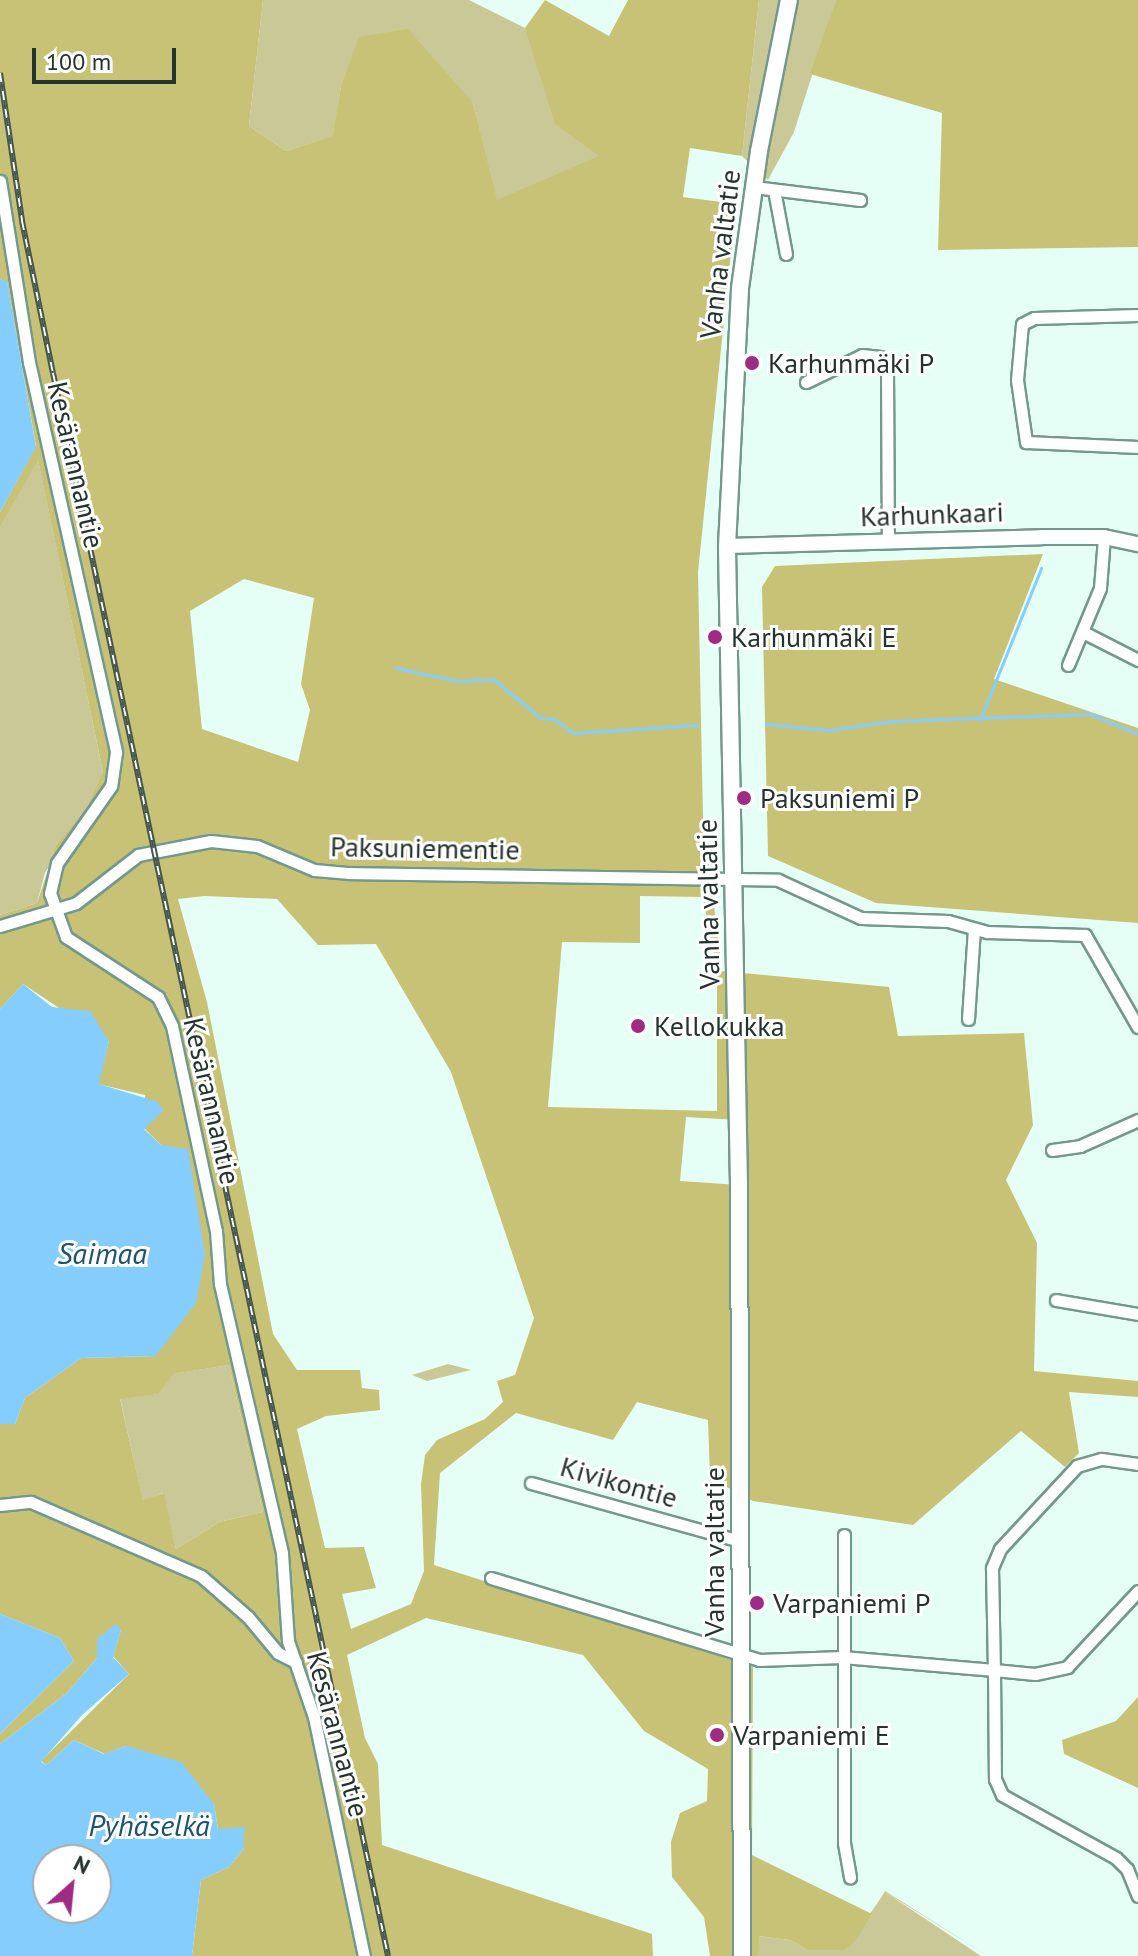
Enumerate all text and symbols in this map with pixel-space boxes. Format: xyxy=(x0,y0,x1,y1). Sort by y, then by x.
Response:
scale bar xyxy=(36,32,180,82)
text: 100 m xyxy=(46,46,111,77)
street label: Vanha valtatie xyxy=(693,167,747,341)
place label: Karhunmäki P xyxy=(768,346,934,380)
marker: Karhunmäki P xyxy=(743,354,761,372)
street label: Kesärannantie xyxy=(40,378,112,552)
street label: Karhunkaari xyxy=(860,495,1004,533)
place label: Karhunmäki E xyxy=(731,620,896,654)
marker: Karhunmäki E xyxy=(706,628,724,646)
place label: Paksuniemi P xyxy=(760,781,919,815)
marker: Paksuniemi P xyxy=(735,789,753,807)
street label: Vanha valtatie xyxy=(690,818,726,990)
street label: Paksuniementie xyxy=(330,830,520,866)
place label: Kellokukka xyxy=(654,1009,785,1043)
street label: Kesärannantie xyxy=(176,1014,248,1188)
marker: Kellokukka xyxy=(629,1017,647,1035)
water label: Saimaa xyxy=(57,1235,147,1271)
street label: Kivikontie xyxy=(557,1449,681,1515)
street label: Vanha valtatie xyxy=(697,1467,731,1637)
place label: Varpaniemi P xyxy=(773,1586,930,1620)
marker: Varpaniemi P xyxy=(748,1594,766,1612)
street label: Kesärannantie xyxy=(300,1647,376,1821)
place label: Varpaniemi E xyxy=(733,1718,890,1752)
marker: Varpaniemi E xyxy=(708,1726,726,1744)
water label: Pyhäselkä xyxy=(89,1807,209,1843)
north arrow xyxy=(32,1844,112,1924)
text: N xyxy=(69,1849,95,1880)

